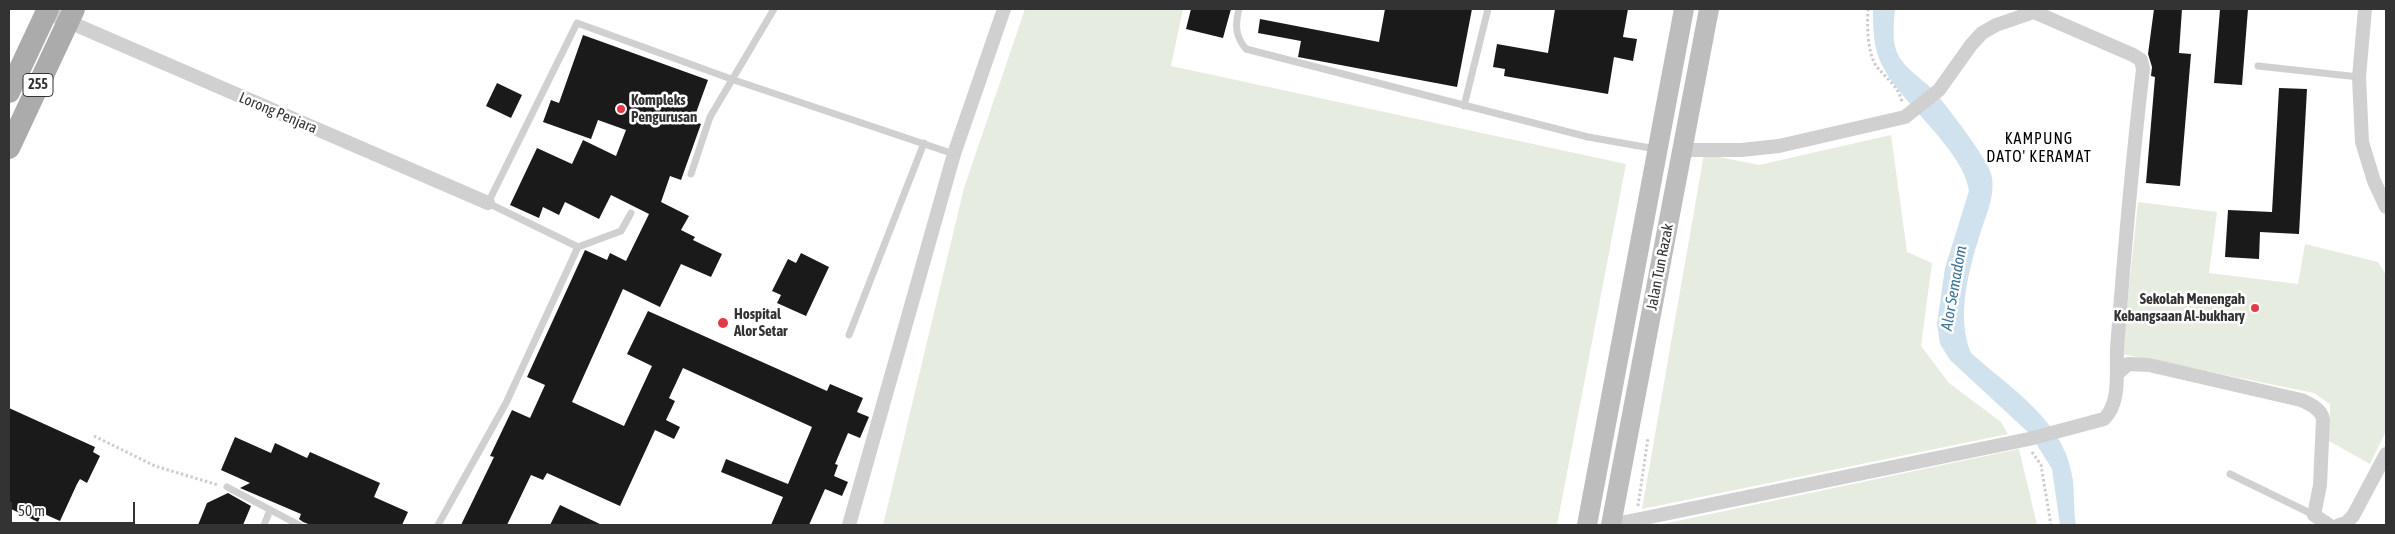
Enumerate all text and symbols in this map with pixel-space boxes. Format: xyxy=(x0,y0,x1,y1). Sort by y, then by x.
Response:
road number: 255 xyxy=(23,74,53,96)
street label: Lorong Penjara xyxy=(236,89,320,137)
place label: Kompleks Pengurusan xyxy=(631,91,697,126)
marker: Kompleks Pengurusan xyxy=(615,103,627,115)
district label: KAMPUNG DATO' KERAMAT xyxy=(1985,129,2093,167)
street label: Jalan Tun Razak xyxy=(1643,222,1677,312)
water label: Alor Semadom xyxy=(1937,244,1971,332)
place label: Sekolah Menengah Kebangsaan Al-bukhary xyxy=(2114,290,2245,325)
marker: Sekolah Menengah Kebangsaan Al-bukhary xyxy=(2249,302,2261,314)
place label: Hospital Alor Setar xyxy=(734,305,788,340)
marker: Hospital Alor Setar xyxy=(716,316,730,330)
scale bar xyxy=(12,492,138,524)
text: 50 m xyxy=(18,502,45,519)

